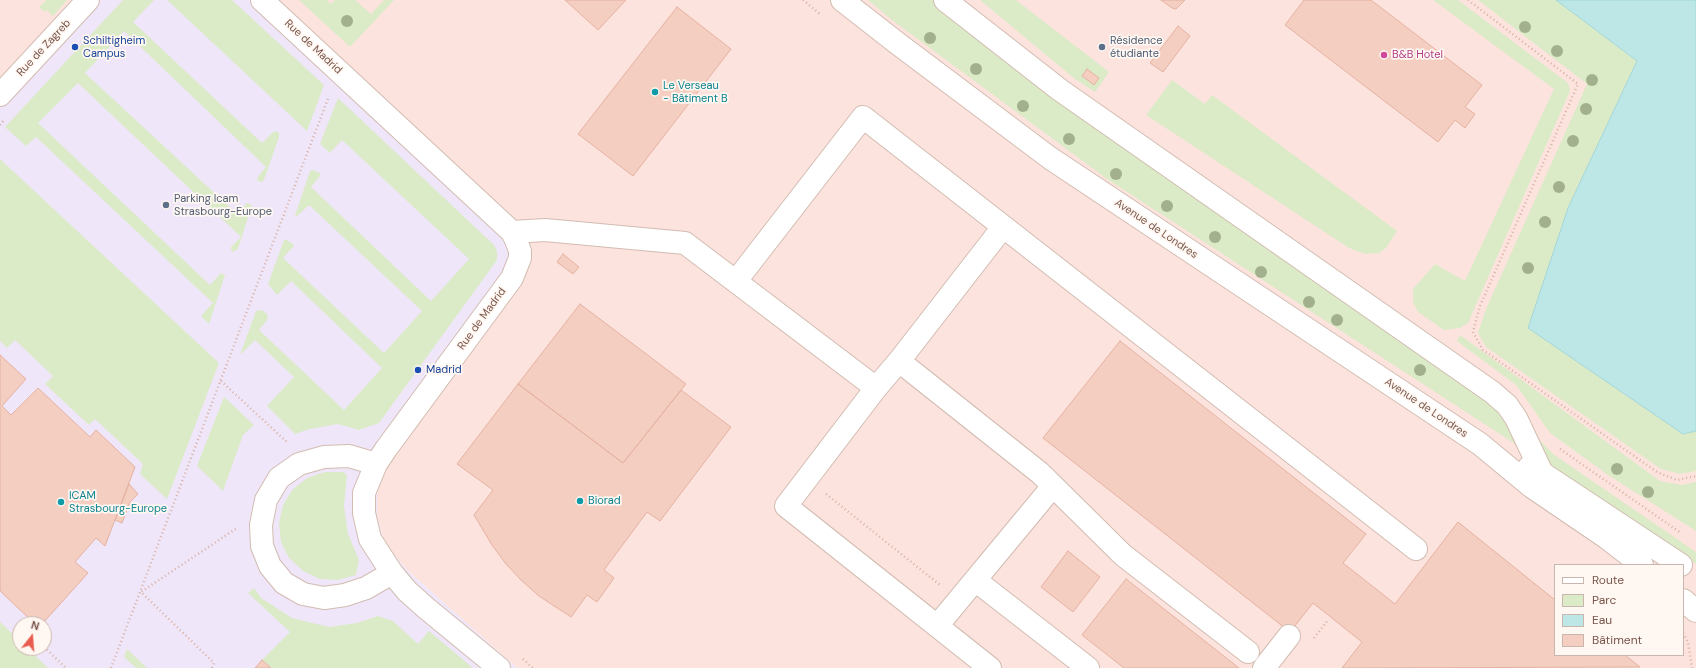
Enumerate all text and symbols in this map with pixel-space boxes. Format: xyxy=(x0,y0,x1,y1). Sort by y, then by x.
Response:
street label: Rue de Zagreb xyxy=(14,17,74,79)
street label: Rue de Madrid xyxy=(282,17,344,77)
place label: Schiltigheim Campus xyxy=(83,34,145,60)
place label: Résidence étudiante xyxy=(1110,34,1163,60)
marker: Schiltigheim Campus xyxy=(70,42,80,52)
marker: Résidence étudiante xyxy=(1097,42,1107,52)
place label: B&B Hotel xyxy=(1392,48,1443,62)
marker: B&B Hotel xyxy=(1379,50,1389,60)
place label: Le Verseau - Bâtiment B xyxy=(663,79,728,105)
marker: Le Verseau - Bâtiment B xyxy=(650,87,660,97)
place label: Parking Icam Strasbourg-Europe xyxy=(174,192,272,218)
street label: Avenue de Londres xyxy=(1112,196,1200,262)
marker: Parking Icam Strasbourg-Europe xyxy=(161,200,171,210)
street label: Rue de Madrid xyxy=(455,285,509,353)
place label: Madrid xyxy=(426,363,462,377)
marker: Madrid xyxy=(413,365,423,375)
street label: Avenue de Londres xyxy=(1382,375,1470,441)
place label: ICAM Strasbourg-Europe xyxy=(69,489,167,515)
place label: Biorad xyxy=(588,494,621,508)
marker: Biorad xyxy=(575,496,585,506)
marker: ICAM Strasbourg-Europe xyxy=(56,497,66,507)
legend xyxy=(1554,564,1684,656)
text: Route xyxy=(1592,572,1624,588)
text: Parc xyxy=(1592,592,1616,608)
text: Eau xyxy=(1592,612,1612,628)
north arrow xyxy=(12,616,52,656)
text: N xyxy=(29,618,41,633)
text: Bâtiment xyxy=(1592,632,1642,648)

